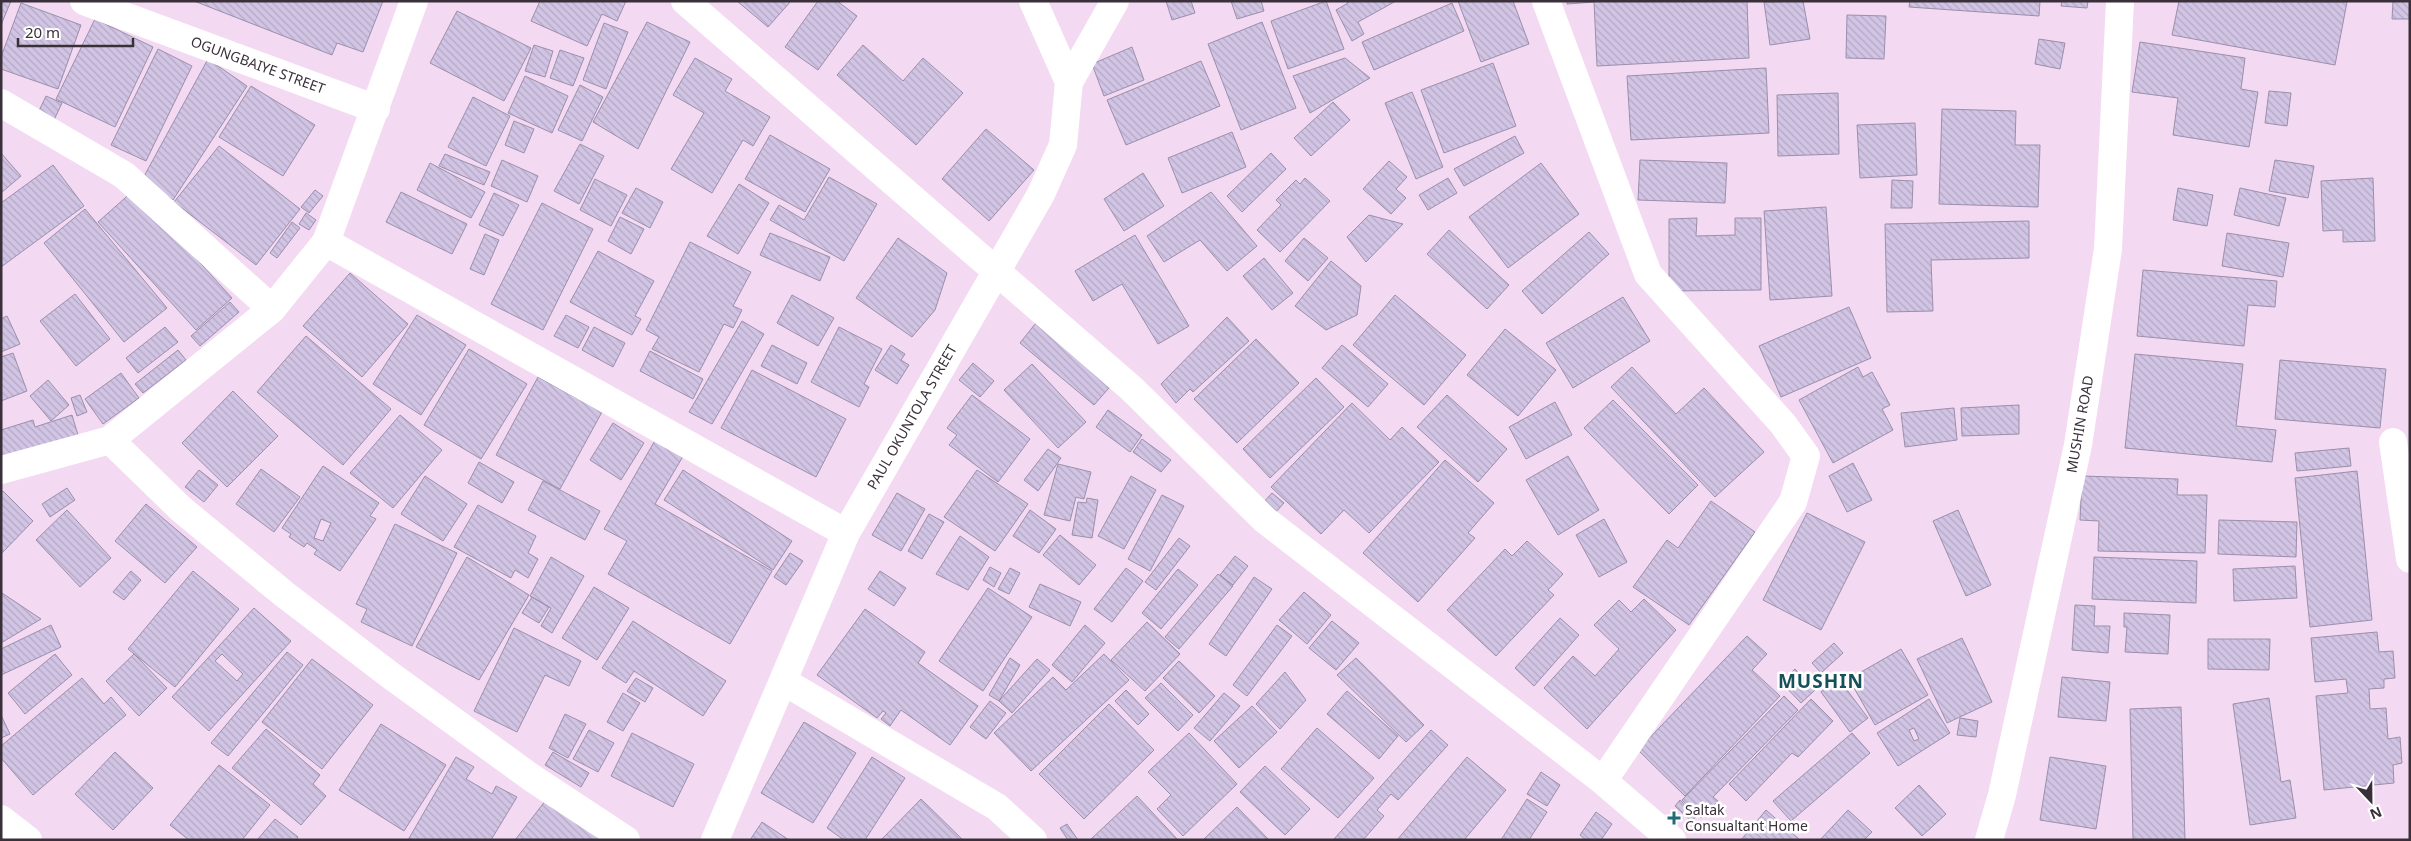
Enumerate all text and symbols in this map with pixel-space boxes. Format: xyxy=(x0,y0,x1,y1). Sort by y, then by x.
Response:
scale bar xyxy=(18,15,132,47)
text: 20 m xyxy=(25,22,60,42)
street label: OGUNGBAIYE STREET xyxy=(188,31,328,98)
street label: PAUL OKUNTOLA STREET xyxy=(862,341,961,493)
street label: MUSHIN ROAD xyxy=(2062,374,2097,474)
district label: MUSHIN xyxy=(1778,668,1864,694)
north arrow xyxy=(2346,776,2396,826)
place label: Saltak Consualtant Home xyxy=(1685,800,1808,835)
text: N xyxy=(2367,803,2385,824)
marker: Saltak Consualtant Home xyxy=(1667,811,1681,825)

